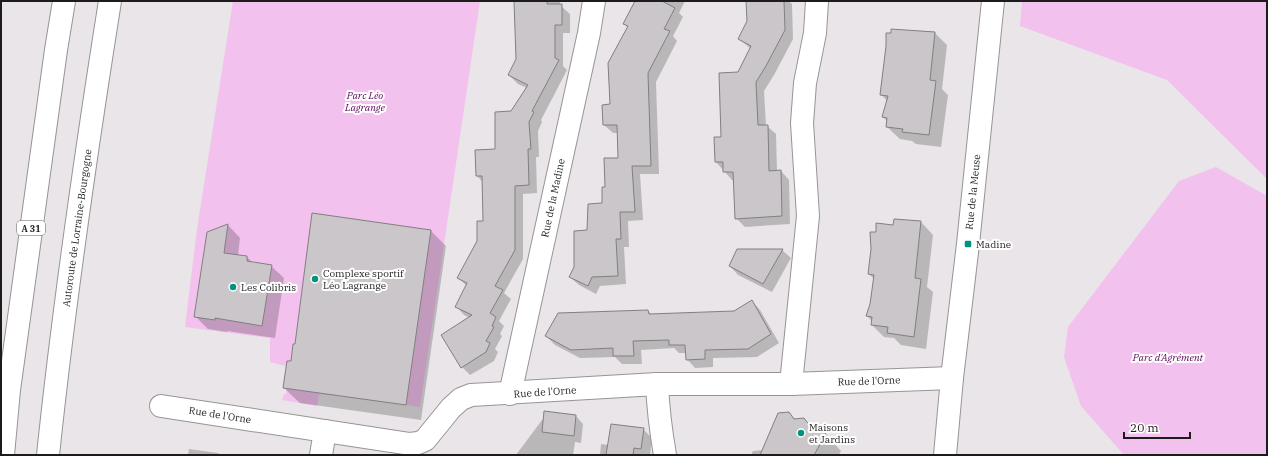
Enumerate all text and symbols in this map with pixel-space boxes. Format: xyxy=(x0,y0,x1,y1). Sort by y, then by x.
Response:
park label: Parc Léo Lagrange xyxy=(344,89,385,114)
street label: Autoroute de Lorraine-Bourgogne xyxy=(59,148,95,308)
street label: Rue de la Meuse xyxy=(963,154,983,230)
street label: Rue de la Madine xyxy=(538,157,568,239)
road number: A 31 xyxy=(17,221,45,235)
place label: Madine xyxy=(976,238,1011,251)
marker: Madine xyxy=(963,239,973,249)
place label: Complexe sportif Léo Lagrange xyxy=(323,267,404,292)
marker: Complexe sportif Léo Lagrange xyxy=(310,274,320,284)
place label: Les Colibris xyxy=(241,281,296,294)
marker: Les Colibris xyxy=(228,282,238,292)
park label: Parc d'Agrément xyxy=(1132,351,1204,364)
street label: Rue de l'Orne xyxy=(837,373,901,389)
street label: Rue de l'Orne xyxy=(513,383,577,401)
street label: Rue de l'Orne xyxy=(188,404,252,426)
scale bar xyxy=(1124,414,1190,440)
text: 20 m xyxy=(1130,420,1159,435)
place label: Maisons et Jardins xyxy=(809,421,855,446)
marker: Maisons et Jardins xyxy=(796,428,806,438)

